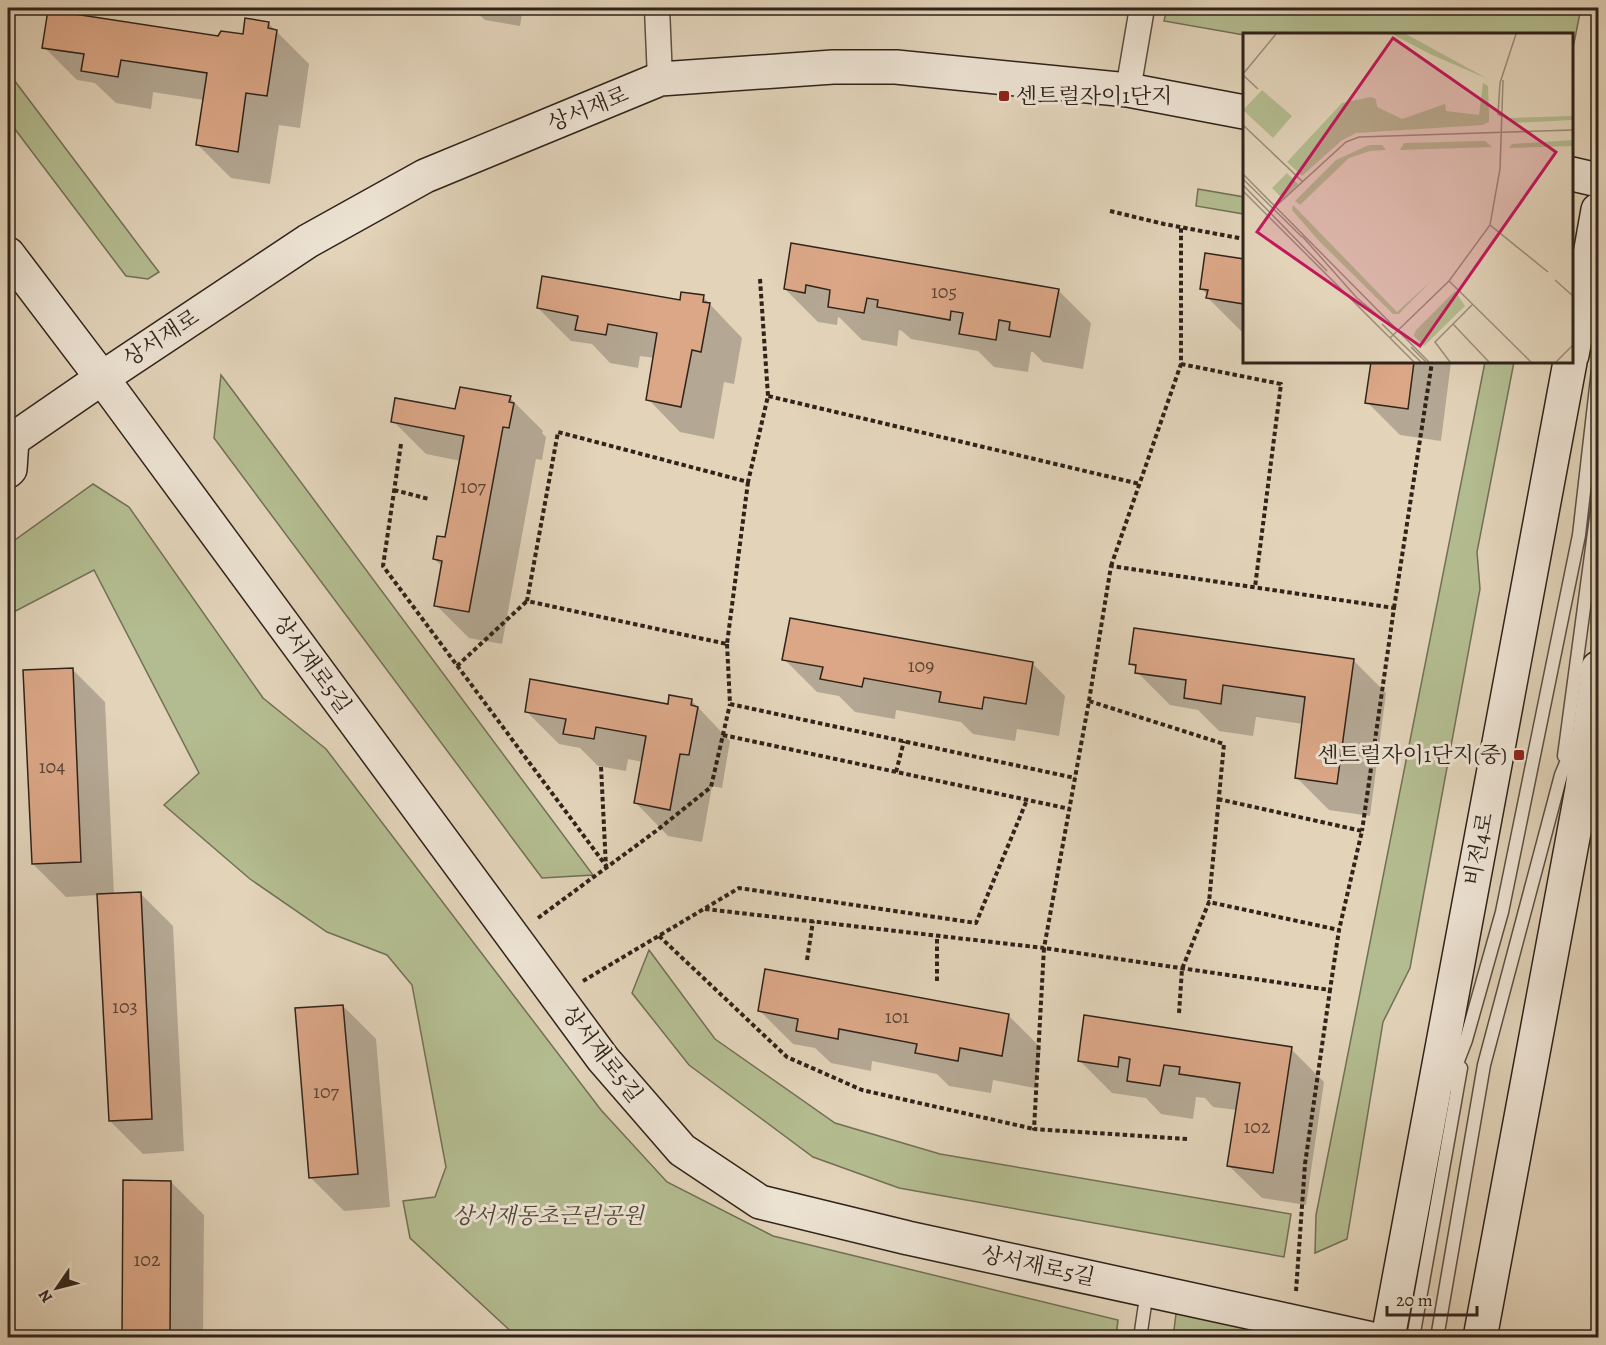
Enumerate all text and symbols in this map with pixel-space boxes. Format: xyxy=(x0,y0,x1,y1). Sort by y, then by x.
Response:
inset map xyxy=(1243,33,1573,363)
street label: 상서재로 xyxy=(543,79,633,139)
place label: 센트럴자이1단지 xyxy=(1016,81,1172,111)
marker: 센트럴자이1단지 xyxy=(997,89,1011,103)
house number: 105 xyxy=(931,278,957,305)
street label: 상서재로 xyxy=(117,302,205,374)
house number: 107 xyxy=(460,473,487,500)
street label: 상서재로5길 xyxy=(266,608,358,720)
house number: 109 xyxy=(908,652,934,679)
place label: 센트럴자이1단지(중) xyxy=(1317,740,1507,770)
marker: 센트럴자이1단지(중) xyxy=(1512,748,1526,762)
house number: 104 xyxy=(39,753,65,780)
street label: 비전4로 xyxy=(1457,810,1501,888)
house number: 103 xyxy=(112,993,138,1020)
street label: 상서재로5길 xyxy=(555,999,649,1109)
house number: 101 xyxy=(885,1003,909,1030)
house number: 107 xyxy=(313,1078,340,1105)
house number: 102 xyxy=(1244,1113,1271,1140)
park label: 상서재동초근린공원 xyxy=(452,1201,645,1231)
street label: 상서재로5길 xyxy=(978,1239,1098,1293)
house number: 102 xyxy=(134,1246,161,1273)
north arrow xyxy=(27,1258,87,1318)
scale bar xyxy=(1387,1279,1477,1317)
text: N xyxy=(33,1285,58,1307)
text: 20 m xyxy=(1396,1288,1433,1312)

